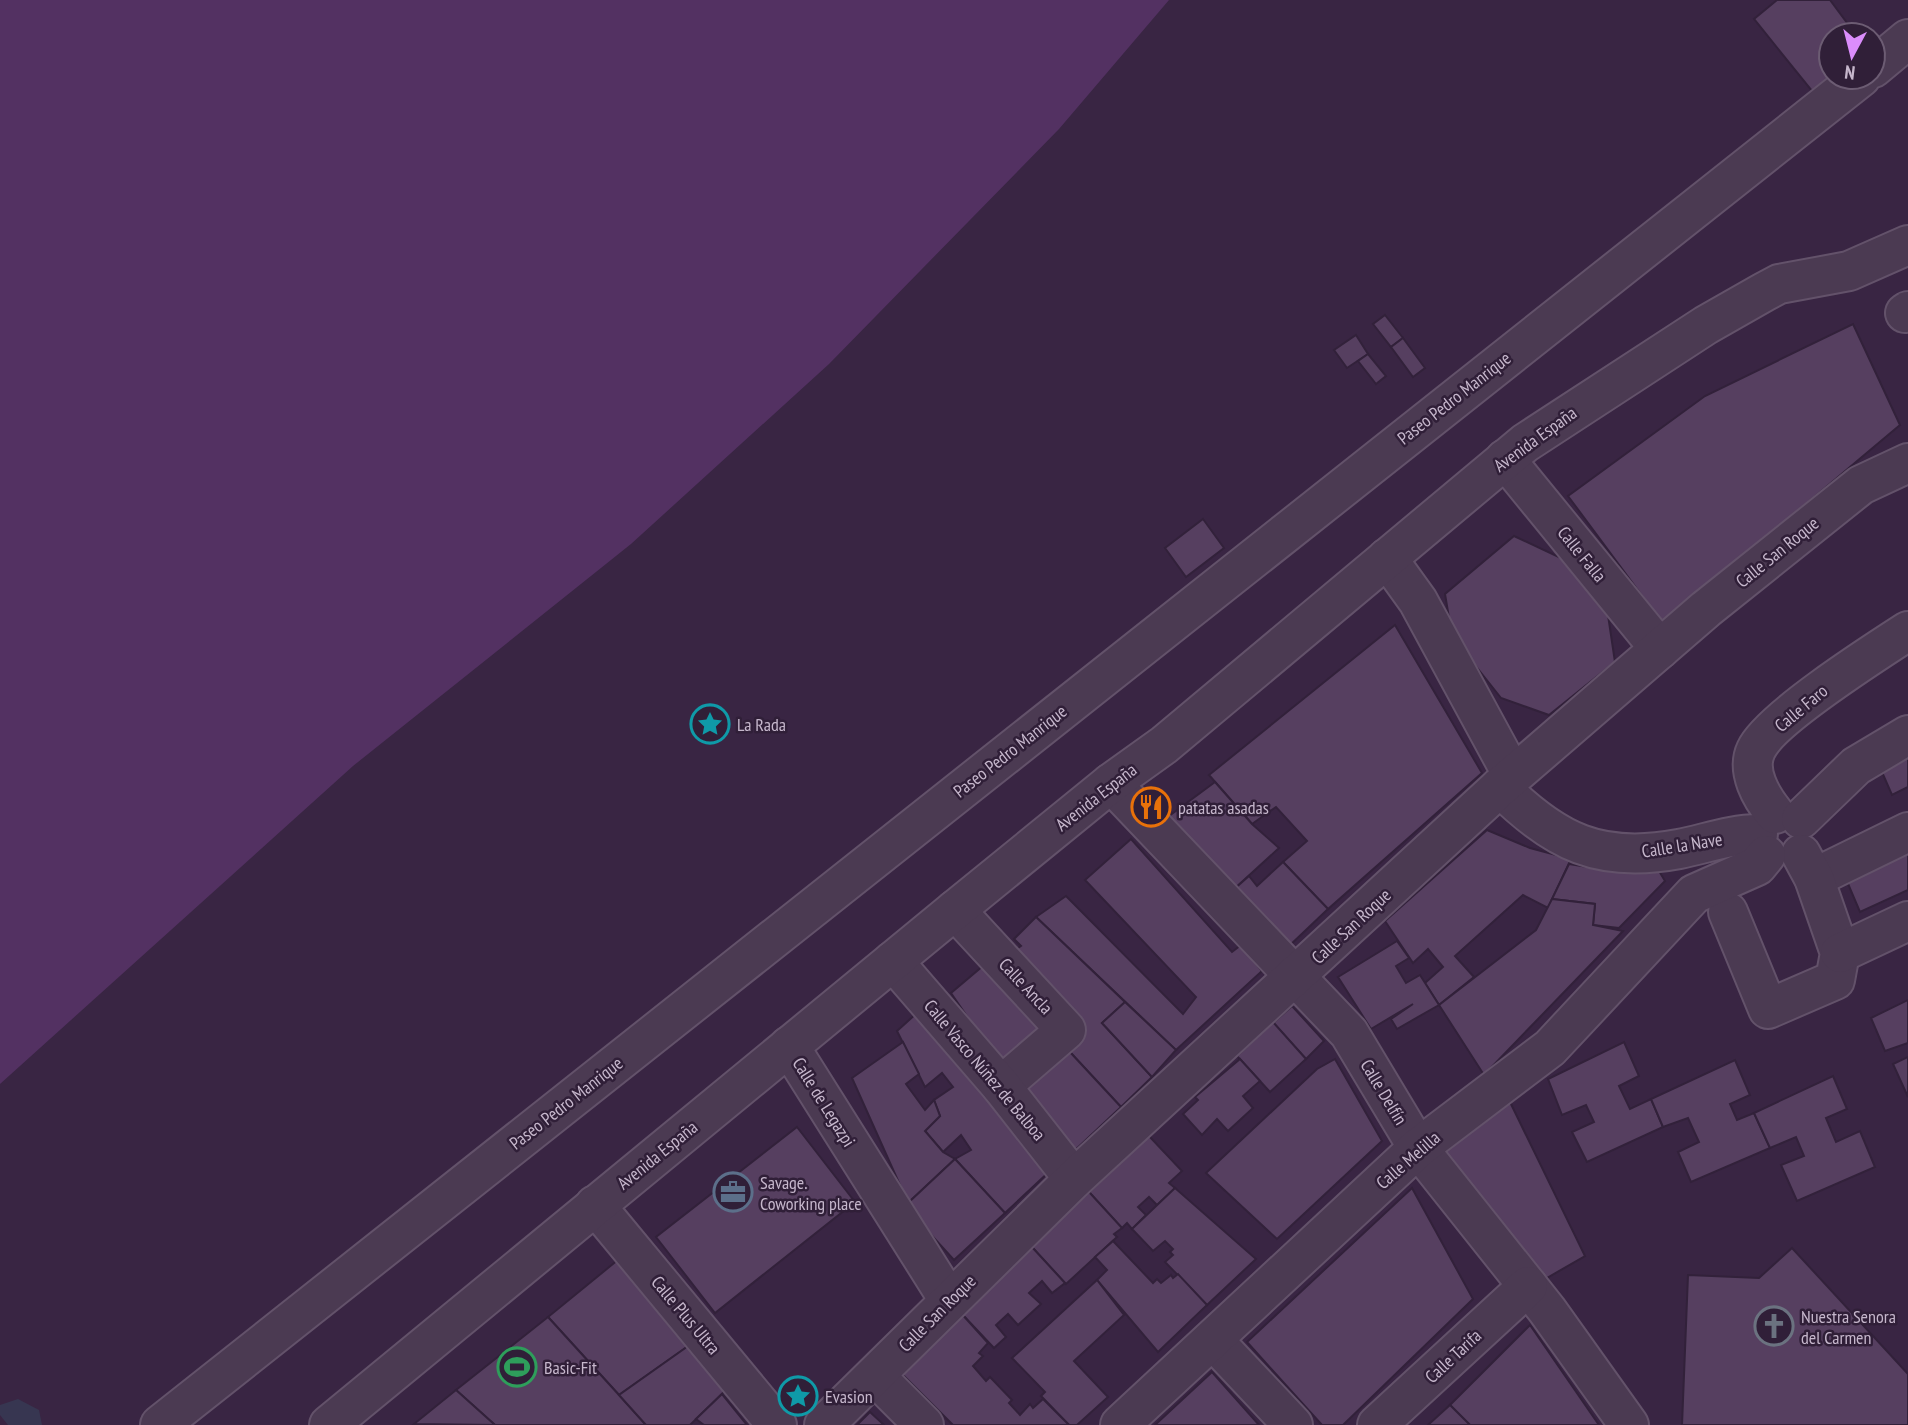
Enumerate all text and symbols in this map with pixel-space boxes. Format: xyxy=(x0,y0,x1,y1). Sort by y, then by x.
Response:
north arrow xyxy=(1817,21,1887,91)
text: N xyxy=(1843,60,1856,85)
street label: Paseo Pedro Manrique xyxy=(1393,347,1515,449)
street label: Avenida España xyxy=(1489,401,1581,477)
street label: Calle San Roque xyxy=(1731,512,1823,592)
street label: Calle Falla xyxy=(1553,521,1611,587)
street label: Calle Faro xyxy=(1770,679,1832,737)
street label: Paseo Pedro Manrique xyxy=(949,700,1071,802)
place icon: La Rada xyxy=(689,703,731,745)
place label: La Rada xyxy=(737,713,786,736)
street label: Avenida España xyxy=(1051,758,1141,836)
restaurant icon: patatas asadas xyxy=(1130,786,1172,828)
place label: patatas asadas xyxy=(1178,796,1269,819)
street label: Calle la Nave xyxy=(1640,827,1724,863)
street label: Calle San Roque xyxy=(1307,883,1395,969)
street label: Calle Ancla xyxy=(994,953,1058,1019)
street label: Calle Vasco Núñez de Balboa xyxy=(919,995,1051,1145)
street label: Paseo Pedro Manrique xyxy=(505,1052,627,1154)
street label: Calle de Legazpi xyxy=(787,1053,861,1151)
street label: Calle Delfín xyxy=(1356,1055,1412,1129)
street label: Avenida España xyxy=(612,1116,702,1194)
street label: Calle Melilla xyxy=(1371,1126,1445,1194)
office icon: Savage. Coworking place xyxy=(712,1171,754,1213)
place label: Savage. Coworking place xyxy=(760,1171,862,1215)
street label: Calle San Roque xyxy=(893,1269,981,1357)
street label: Calle Plus Ultra xyxy=(646,1271,726,1359)
church icon: Nuestra Senora del Carmen xyxy=(1753,1305,1795,1347)
place label: Nuestra Senora del Carmen xyxy=(1801,1305,1896,1349)
street label: Calle Tarifa xyxy=(1420,1324,1486,1388)
sports icon: Basic-Fit xyxy=(496,1346,538,1388)
place label: Basic-Fit xyxy=(544,1356,597,1379)
place icon: Evasion xyxy=(777,1375,819,1417)
place label: Evasion xyxy=(825,1385,873,1408)

